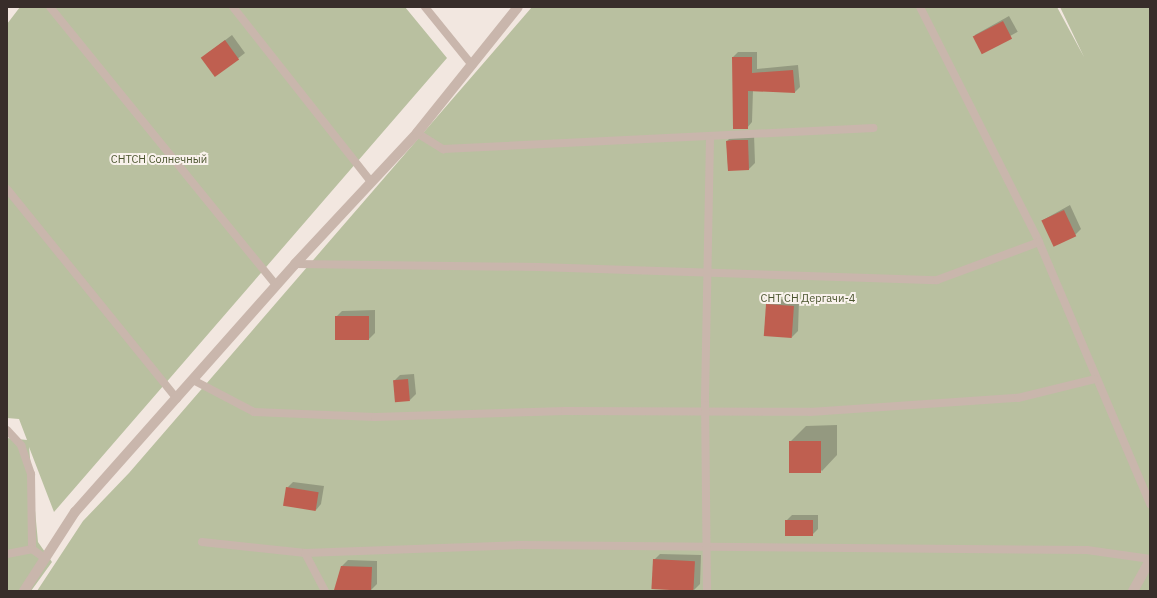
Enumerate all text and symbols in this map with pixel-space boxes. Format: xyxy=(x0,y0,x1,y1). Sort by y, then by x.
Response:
park label: СНТСН Солнечный xyxy=(111,152,207,166)
park label: СНТ СН Дергачи-4 xyxy=(761,291,855,305)

